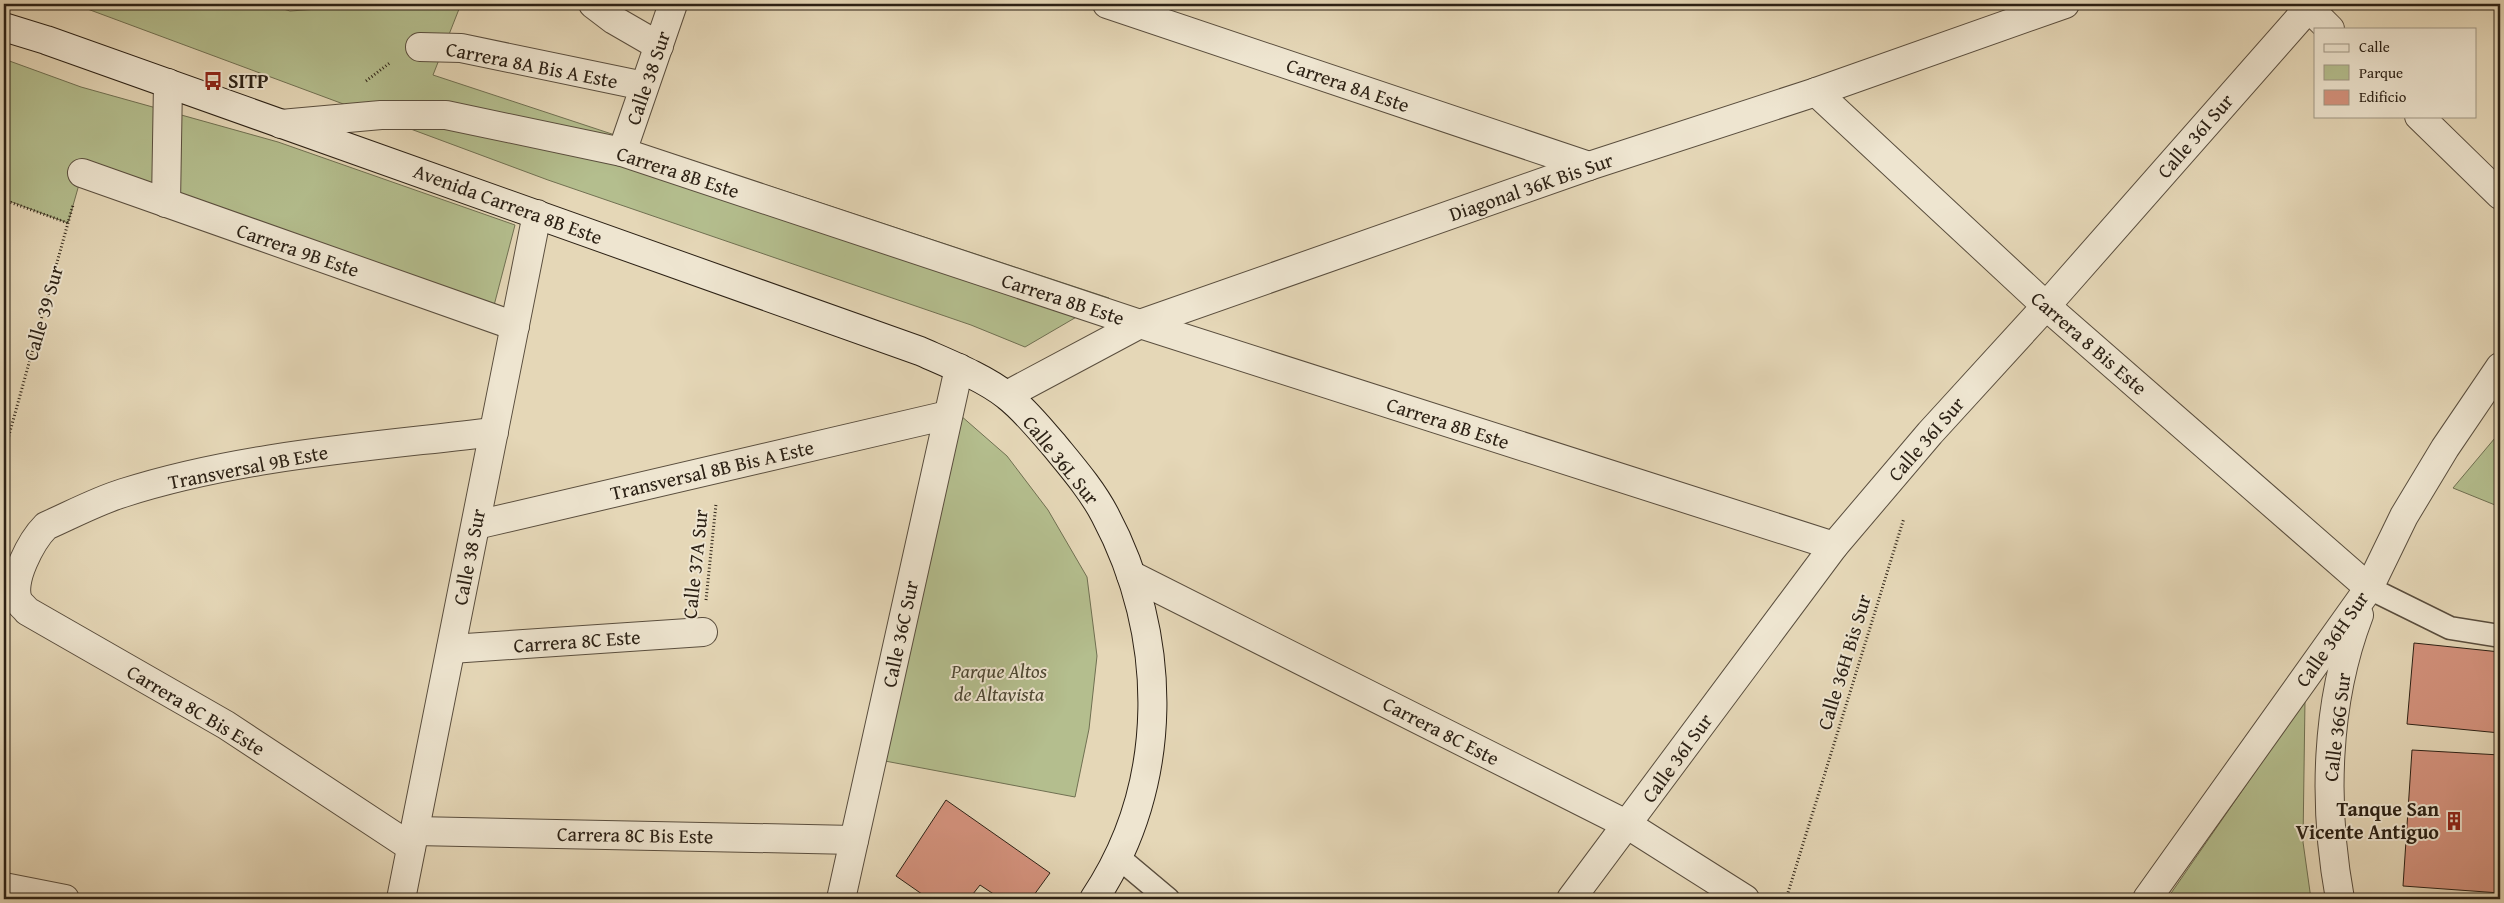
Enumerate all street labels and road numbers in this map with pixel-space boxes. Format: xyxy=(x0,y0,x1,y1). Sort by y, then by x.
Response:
street label: Calle 38 Sur xyxy=(618,27,677,129)
street label: Carrera 8A Bis A Este xyxy=(444,34,620,95)
street label: Carrera 8A Este xyxy=(1283,50,1414,119)
street label: Calle 36I Sur xyxy=(2150,87,2240,184)
street label: Carrera 8B Este xyxy=(613,138,743,205)
street label: Diagonal 36K Bis Sur xyxy=(1445,145,1617,228)
street label: Avenida Carrera 8B Este xyxy=(410,156,607,251)
street label: Carrera 9B Este xyxy=(233,215,363,284)
street label: Calle 39 Sur xyxy=(15,262,70,364)
street label: Carrera 8B Este xyxy=(998,265,1128,332)
street label: Carrera 8 Bis Este xyxy=(2025,284,2154,401)
street label: Carrera 8B Este xyxy=(1383,389,1513,456)
street label: Calle 36I Sur xyxy=(1881,390,1971,487)
street label: Calle 36L Sur xyxy=(1016,409,1107,511)
street label: Transversal 8B Bis A Este xyxy=(607,432,817,507)
street label: Transversal 9B Este xyxy=(165,437,330,496)
street label: Calle 38 Sur xyxy=(445,506,492,608)
street label: Calle 37A Sur xyxy=(674,508,715,620)
street label: Calle 36C Sur xyxy=(874,578,925,690)
street label: Calle 36H Sur xyxy=(2288,585,2375,693)
street label: Calle 36H Bis Sur xyxy=(1809,590,1878,733)
street label: Carrera 8C Este xyxy=(513,622,641,659)
street label: Carrera 8C Bis Este xyxy=(122,657,271,762)
street label: Calle 36G Sur xyxy=(2315,671,2358,783)
street label: Carrera 8C Este xyxy=(1378,689,1504,772)
street label: Calle 36I Sur xyxy=(1634,707,1719,808)
street label: Carrera 8C Bis Este xyxy=(557,819,713,850)

